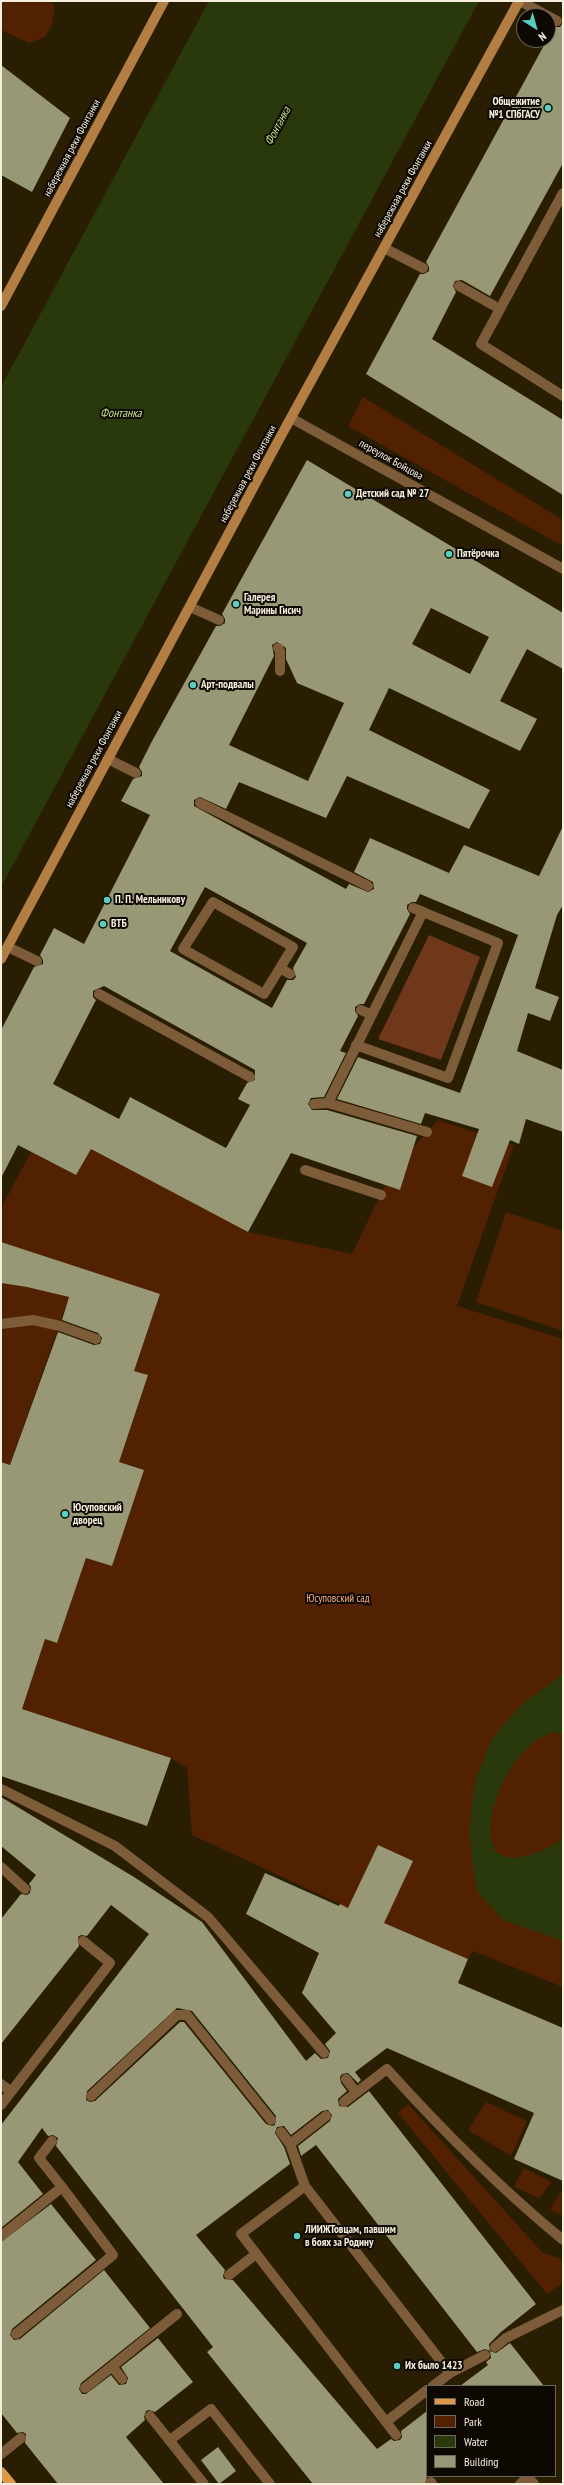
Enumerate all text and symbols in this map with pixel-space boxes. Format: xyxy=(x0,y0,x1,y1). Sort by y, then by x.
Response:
north arrow xyxy=(516,8,556,48)
text: N xyxy=(536,29,549,44)
place label: Общежитие №1 СПбГАСУ xyxy=(489,95,540,121)
street label: набережная реки Фонтанки xyxy=(41,97,103,199)
marker: Общежитие №1 СПбГАСУ xyxy=(543,103,553,113)
water label: Фонтанка xyxy=(262,104,294,148)
street label: набережная реки Фонтанки xyxy=(371,138,435,240)
water label: Фонтанка xyxy=(100,407,142,421)
street label: набережная реки Фонтанки xyxy=(217,423,279,525)
street label: переулок Бойцова xyxy=(357,437,425,483)
place label: Детский сад № 27 xyxy=(356,487,429,501)
marker: Детский сад № 27 xyxy=(343,489,353,499)
place label: Пятёрочка xyxy=(457,547,499,561)
marker: Пятёрочка xyxy=(444,549,454,559)
place label: Галерея Марины Гисич xyxy=(244,591,301,617)
marker: Галерея Марины Гисич xyxy=(231,599,241,609)
place label: Арт-подвалы xyxy=(201,678,254,692)
marker: Арт-подвалы xyxy=(188,680,198,690)
street label: набережная реки Фонтанки xyxy=(63,708,125,810)
place label: П. П. Мельникову xyxy=(115,893,185,907)
marker: П. П. Мельникову xyxy=(102,895,112,905)
place label: ВТБ xyxy=(111,917,127,931)
marker: ВТБ xyxy=(98,919,108,929)
place label: Юсуповский дворец xyxy=(73,1501,122,1527)
marker: Юсуповский дворец xyxy=(60,1509,70,1519)
park label: Юсуповский сад xyxy=(306,1592,370,1606)
place label: ЛИИЖТовцам, павшим в боях за Родину xyxy=(305,2223,396,2249)
marker: ЛИИЖТовцам, павшим в боях за Родину xyxy=(292,2231,302,2241)
place label: Их было 1423 xyxy=(405,2359,462,2373)
marker: Их было 1423 xyxy=(392,2361,402,2371)
legend xyxy=(426,2385,556,2477)
text: Road xyxy=(464,2394,484,2409)
text: Park xyxy=(464,2414,482,2429)
text: Water xyxy=(464,2434,488,2449)
text: Building xyxy=(464,2454,499,2469)

